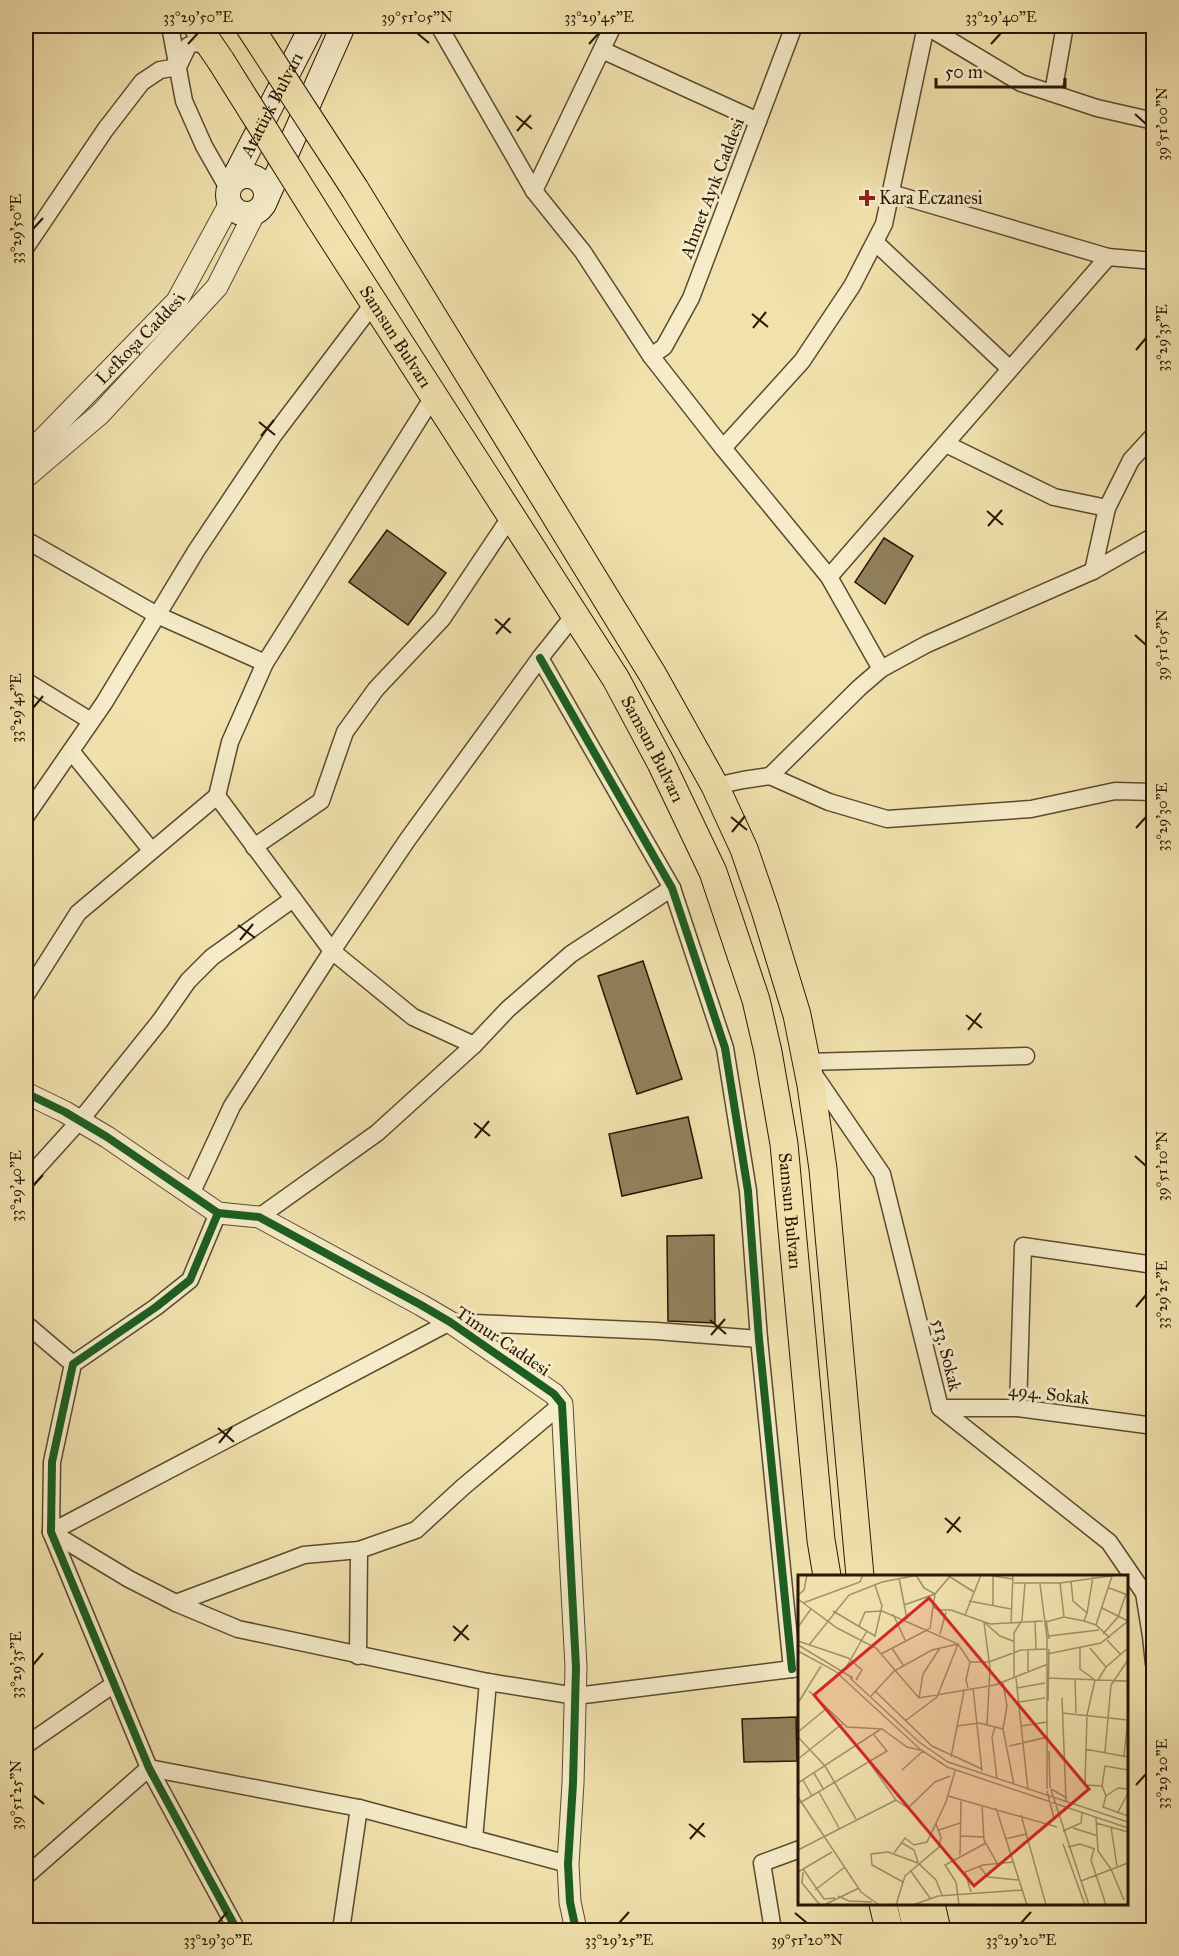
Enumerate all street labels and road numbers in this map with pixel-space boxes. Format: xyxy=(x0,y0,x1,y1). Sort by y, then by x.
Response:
street label: Atatürk Bulvarı xyxy=(235,48,308,162)
street label: Ahmet Ayık Caddesi xyxy=(675,114,749,262)
street label: Samsun Bulvarı xyxy=(355,282,437,392)
street label: Lefkoşa Caddesi xyxy=(91,289,190,389)
street label: Samsun Bulvarı xyxy=(616,692,689,806)
street label: Samsun Bulvarı xyxy=(774,1152,807,1270)
street label: Timur Caddesi xyxy=(451,1301,555,1381)
street label: 513. Sokak xyxy=(927,1316,967,1394)
street label: 494. Sokak xyxy=(1007,1379,1091,1409)

